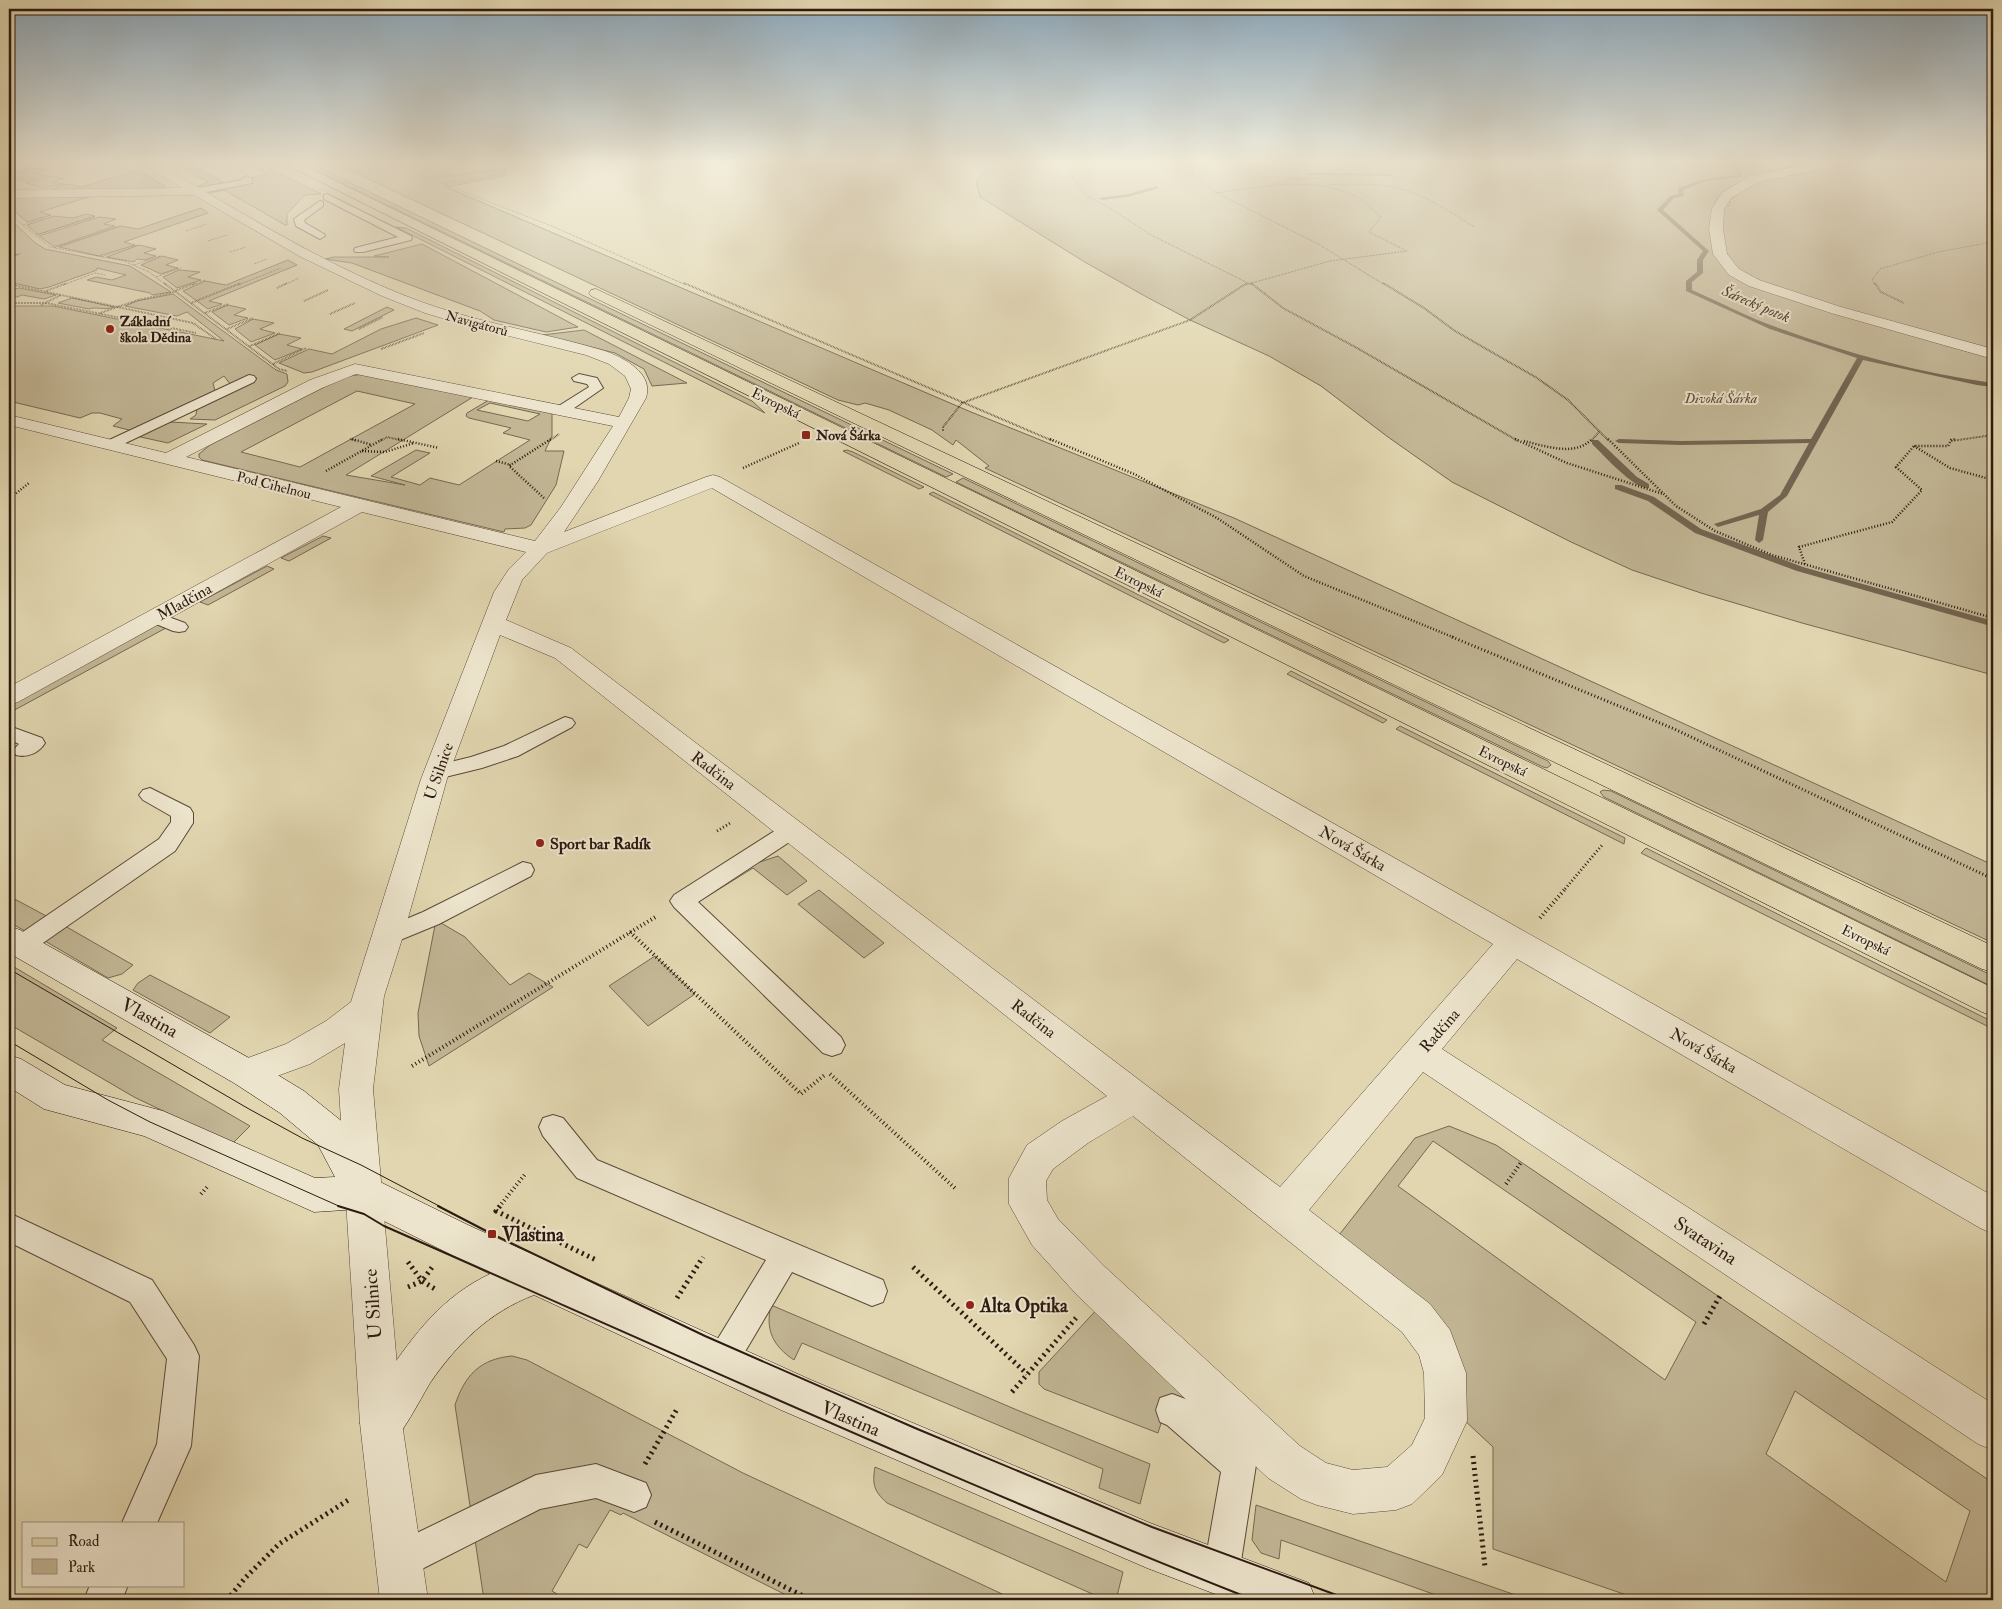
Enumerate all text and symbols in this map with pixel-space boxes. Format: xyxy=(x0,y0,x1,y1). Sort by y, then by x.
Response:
water label: Šárecký potok xyxy=(1718,280,1793,327)
street label: Navigátorů xyxy=(444,307,510,340)
place label: Základní škola Dědina xyxy=(120,313,192,346)
marker: Základní škola Dědina xyxy=(104,323,116,335)
street label: Evropská xyxy=(748,384,803,423)
park label: Divoká Šárka xyxy=(1684,390,1758,407)
place label: Nová Šárka xyxy=(815,426,882,444)
marker: Nová Šárka xyxy=(800,429,812,441)
street label: Pod Cihelnou xyxy=(235,468,313,503)
street label: Evropská xyxy=(1111,563,1166,602)
street label: Mladčina xyxy=(154,578,216,625)
street label: U Silnice xyxy=(420,740,458,803)
street label: Evropská xyxy=(1475,742,1530,781)
street label: Radčina xyxy=(687,747,740,795)
street label: Nová Šárka xyxy=(1316,821,1390,876)
place label: Sport bar Radík xyxy=(550,834,651,855)
marker: Sport bar Radík xyxy=(534,837,546,849)
street label: Evropská xyxy=(1838,921,1893,960)
street label: Vlastina xyxy=(117,992,183,1043)
street label: Radčina xyxy=(1007,995,1060,1043)
street label: Radčina xyxy=(1415,1004,1464,1057)
street label: Nová Šárka xyxy=(1667,1023,1741,1078)
street label: Svatavina xyxy=(1669,1211,1742,1270)
place label: Vlastina xyxy=(501,1223,565,1247)
marker: Vlastina xyxy=(486,1228,498,1240)
street label: U Silnice xyxy=(359,1268,387,1340)
place label: Alta Optika xyxy=(979,1294,1069,1319)
marker: Alta Optika xyxy=(964,1299,976,1311)
street label: Vlastina xyxy=(817,1396,884,1442)
legend xyxy=(22,1522,185,1586)
text: Road xyxy=(68,1532,100,1551)
text: Park xyxy=(68,1558,95,1577)

